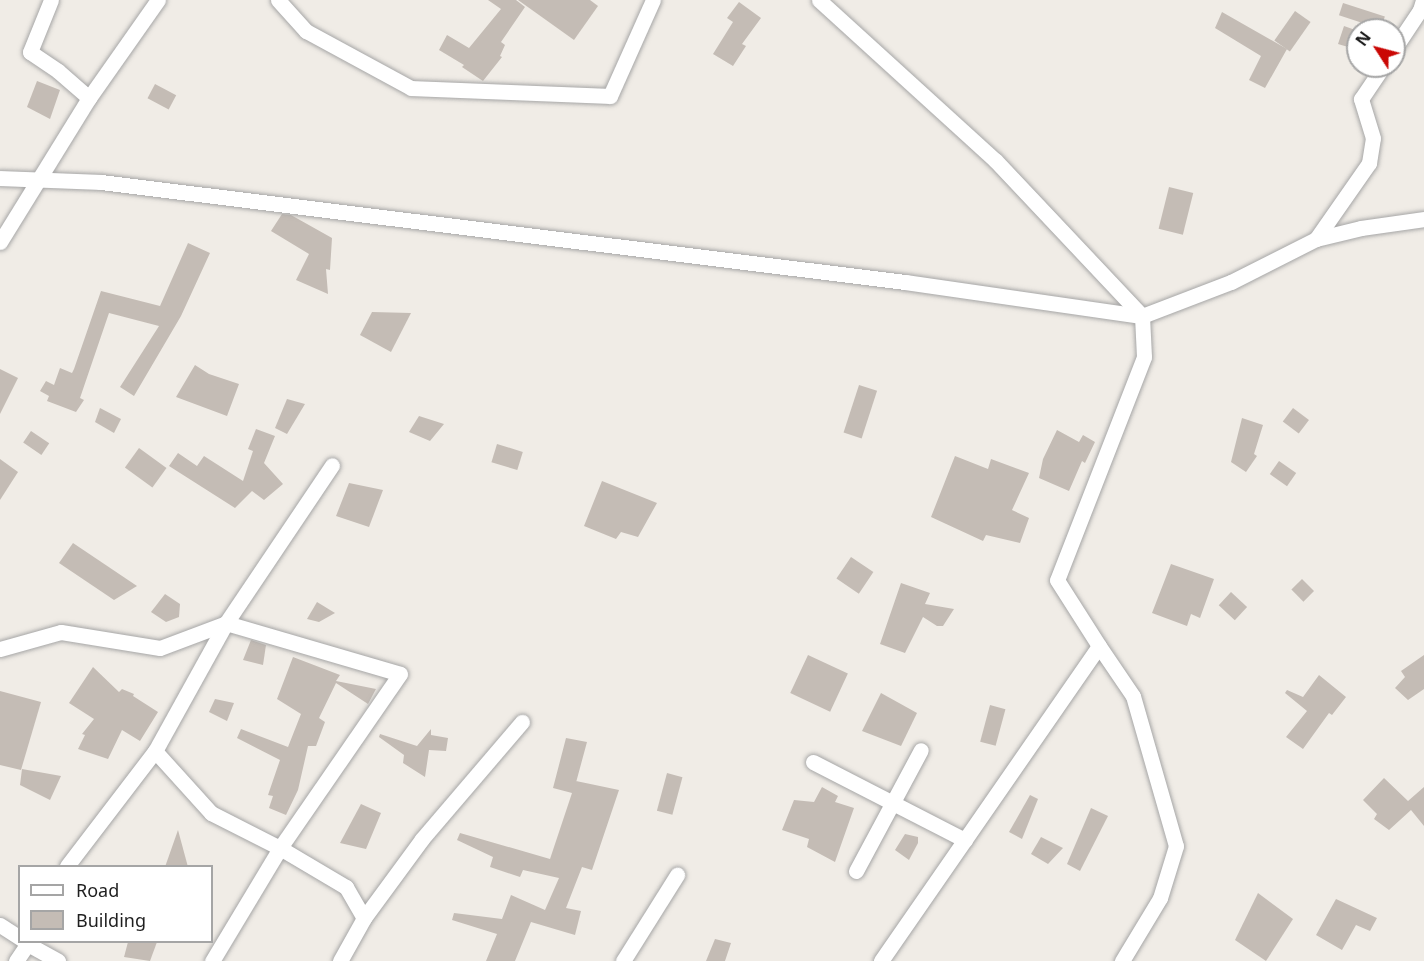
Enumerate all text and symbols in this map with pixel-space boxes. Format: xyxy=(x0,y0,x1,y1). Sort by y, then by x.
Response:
north arrow xyxy=(1346,18,1406,78)
text: N xyxy=(1350,27,1376,50)
legend xyxy=(18,865,213,943)
text: Road xyxy=(76,878,119,902)
text: Building xyxy=(76,908,146,932)

